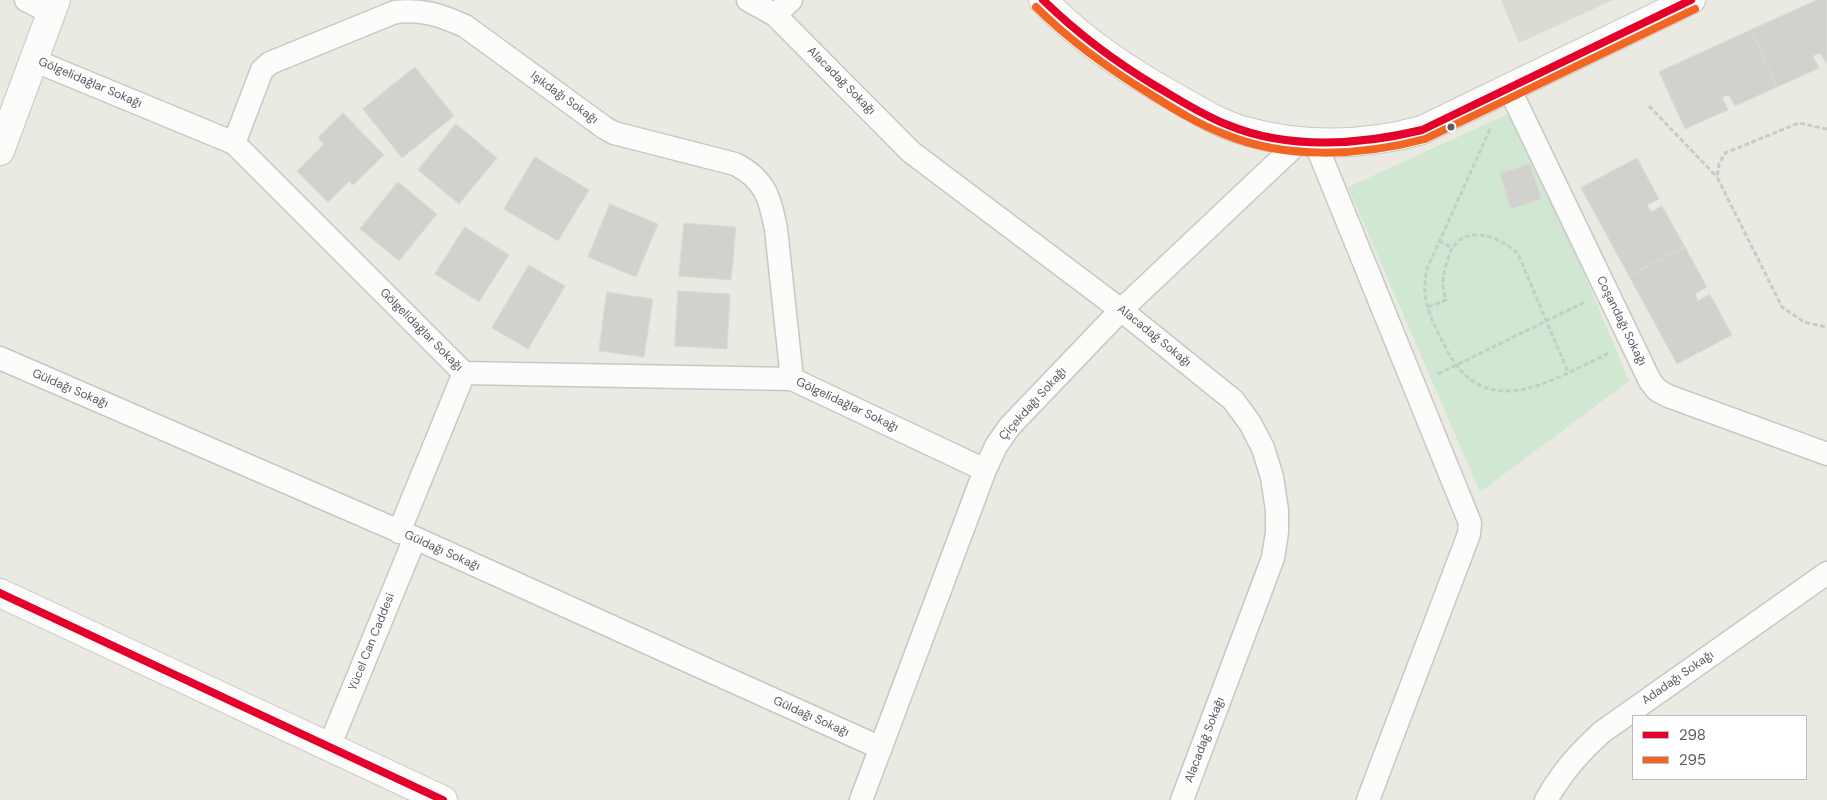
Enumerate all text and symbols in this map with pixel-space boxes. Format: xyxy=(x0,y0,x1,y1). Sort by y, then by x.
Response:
street label: Alacadağ Sokağı xyxy=(804,44,878,118)
street label: Gölgelidağlar Sokağı xyxy=(36,55,144,111)
street label: Işıkdağı Sokağı xyxy=(528,69,600,127)
unlabelled marker xyxy=(1446,122,1456,132)
street label: Coşandağı Sokağı xyxy=(1593,274,1649,368)
street label: Gölgelidağlar Sokağı xyxy=(377,286,465,374)
street label: Alacadağ Sokağı xyxy=(1114,302,1194,370)
street label: Çiçekdağı Sokağı xyxy=(996,364,1070,444)
street label: Güldağı Sokağı xyxy=(30,367,110,411)
street label: Gölgelidağlar Sokağı xyxy=(794,375,900,435)
street label: Güldağı Sokağı xyxy=(402,528,482,574)
street label: Yücel Can Caddesi xyxy=(346,591,398,693)
street label: Adadağı Sokağı xyxy=(1639,648,1717,708)
street label: Güldağı Sokağı xyxy=(771,694,851,740)
street label: Alacadağ Sokağı xyxy=(1182,695,1228,785)
legend xyxy=(1632,715,1807,780)
text: 298 xyxy=(1679,725,1706,745)
text: 295 xyxy=(1679,750,1706,770)

